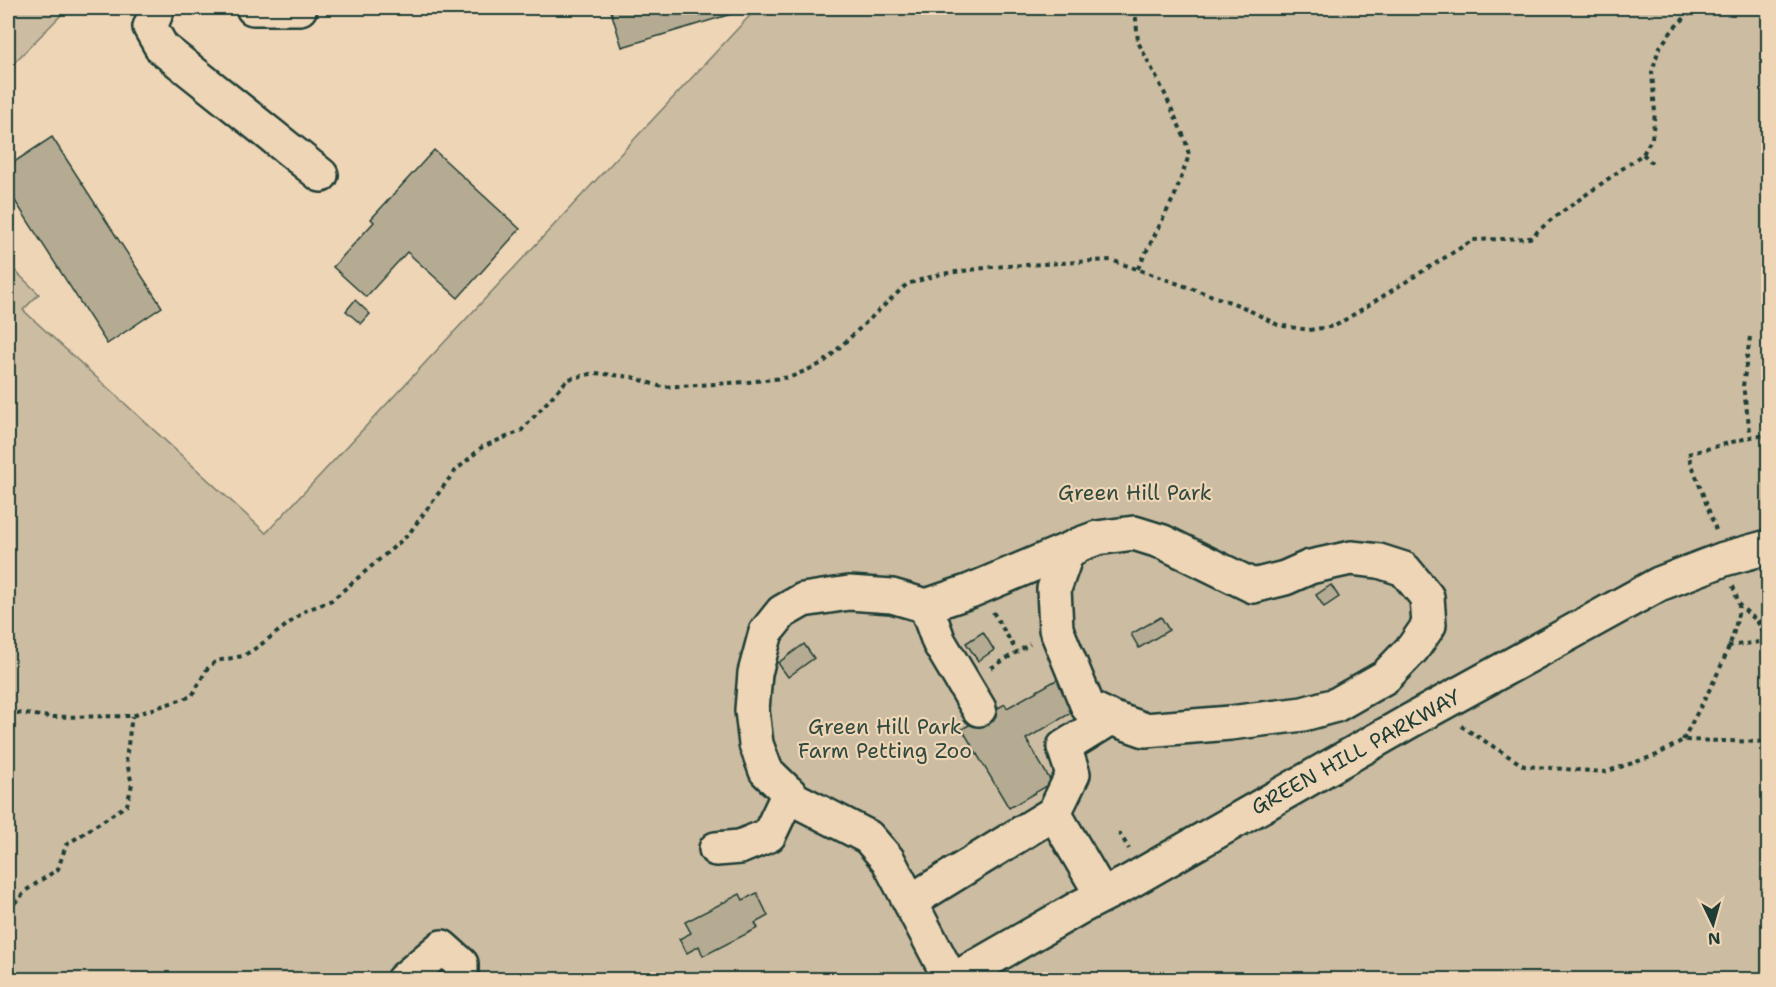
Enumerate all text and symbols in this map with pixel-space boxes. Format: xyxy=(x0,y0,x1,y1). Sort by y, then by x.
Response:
park label: Green Hill Park xyxy=(1058,479,1212,507)
street label: GREEN HILL PARKWAY xyxy=(1246,682,1466,821)
park label: Green Hill Park Farm Petting Zoo xyxy=(798,713,972,765)
north arrow xyxy=(1683,894,1743,954)
text: N xyxy=(1707,927,1721,949)

